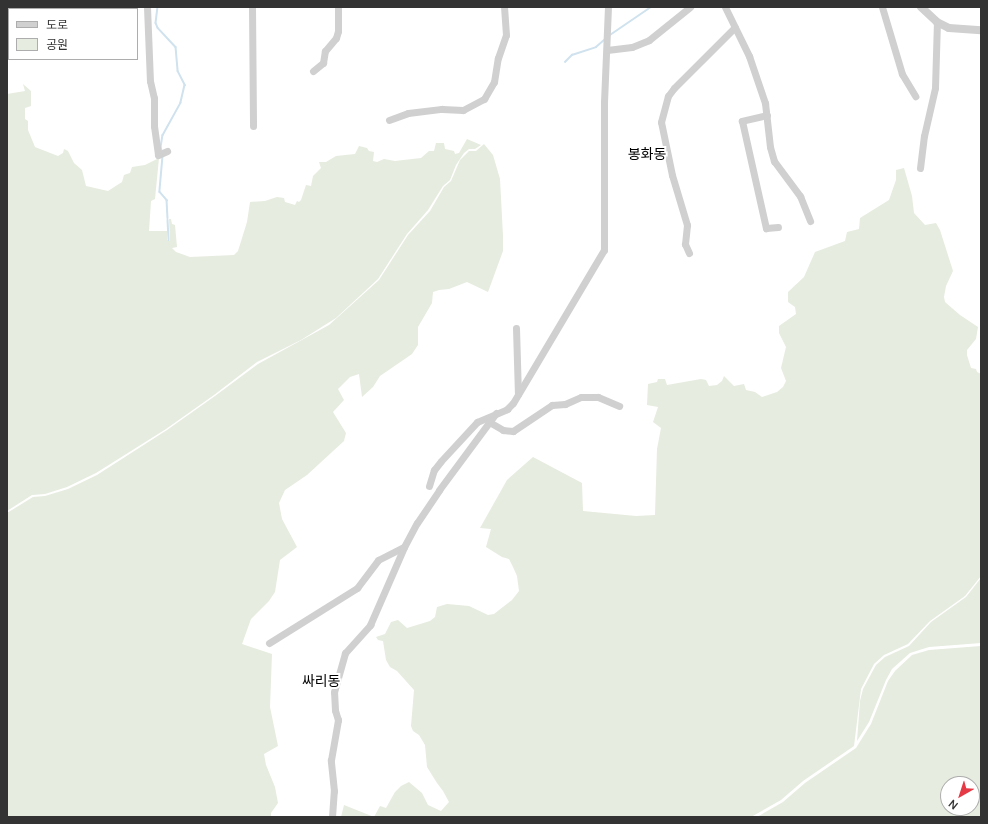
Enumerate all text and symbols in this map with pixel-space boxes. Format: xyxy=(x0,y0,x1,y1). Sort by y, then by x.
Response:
legend xyxy=(8,8,138,60)
text: 도로 xyxy=(46,16,68,33)
text: 공원 xyxy=(46,36,68,53)
district label: 봉화동 xyxy=(628,146,666,162)
district label: 싸리동 xyxy=(302,673,340,689)
north arrow xyxy=(940,776,980,816)
text: N xyxy=(945,797,961,813)

